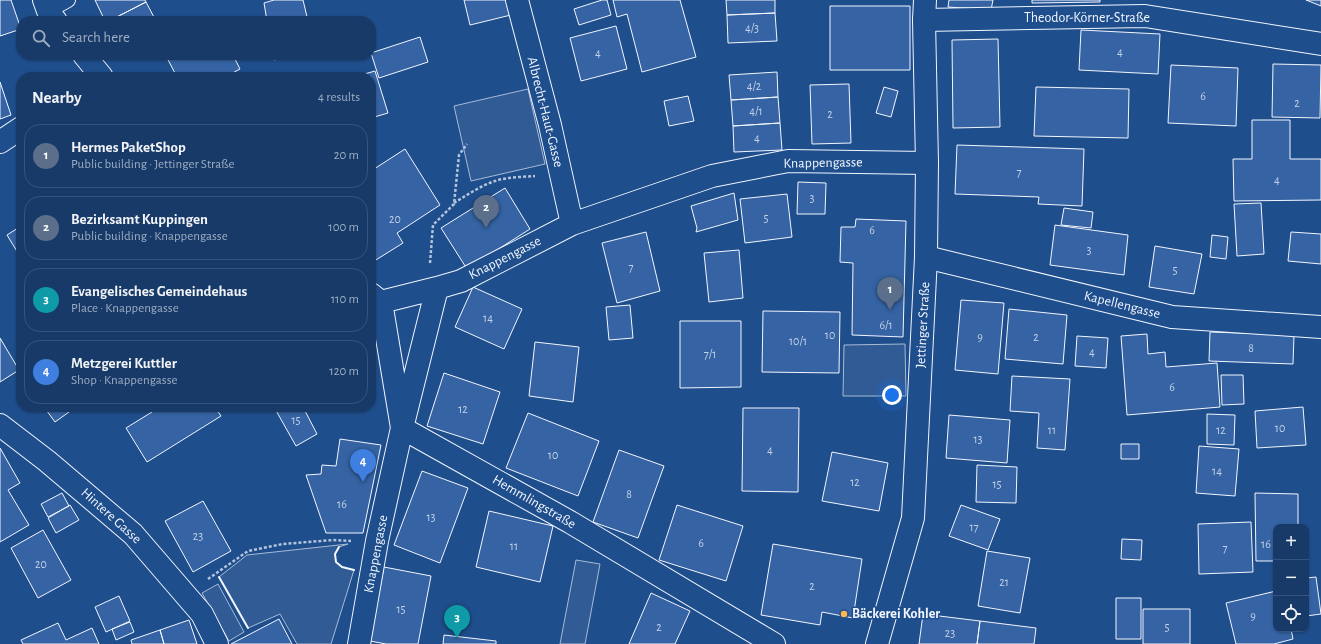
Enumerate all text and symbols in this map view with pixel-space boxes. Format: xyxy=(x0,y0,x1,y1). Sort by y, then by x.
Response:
street label: Theodor-Körner-Straße xyxy=(1024,11,1150,25)
search box xyxy=(16,16,376,60)
house number: 4/3 xyxy=(745,22,759,34)
icon: search xyxy=(30,27,52,49)
text: Search here xyxy=(62,30,130,45)
house number: 4 xyxy=(1117,46,1123,58)
house number: 4 xyxy=(595,47,601,59)
street label: Albrecht-Haut-Gasse xyxy=(524,55,566,169)
house number: 4/2 xyxy=(747,80,762,92)
text: Nearby xyxy=(32,89,82,106)
house number: 6 xyxy=(1200,90,1206,102)
text: 4 results xyxy=(318,91,360,104)
house number: 2 xyxy=(1294,97,1300,109)
house number: 4/1 xyxy=(749,105,763,117)
house number: 2 xyxy=(827,108,833,120)
house number: 4 xyxy=(754,132,760,144)
text: Hermes PaketShop xyxy=(71,140,186,155)
text: 1 xyxy=(44,149,48,162)
text: 20 m xyxy=(334,149,359,162)
street label: Knappengasse xyxy=(783,155,863,171)
text: Public building · Jettinger Straße xyxy=(71,158,234,171)
house number: 7 xyxy=(1016,166,1022,178)
house number: 4 xyxy=(1274,174,1280,186)
house number: 3 xyxy=(810,192,815,204)
pin: 2 xyxy=(473,195,499,228)
text: Bezirksamt Kuppingen xyxy=(71,212,208,227)
house number: 5 xyxy=(763,212,769,224)
house number: 20 xyxy=(389,213,401,225)
text: 2 xyxy=(43,221,49,234)
text: 100 m xyxy=(328,221,359,234)
house number: 6 xyxy=(869,224,875,236)
text: Public building · Knappengasse xyxy=(71,230,228,243)
street label: Knappengasse xyxy=(467,234,543,282)
house number: 3 xyxy=(1087,244,1092,256)
house number: 7 xyxy=(628,261,634,273)
house number: 5 xyxy=(1172,264,1178,276)
pin: 1 xyxy=(877,277,903,310)
street label: Jettinger Straße xyxy=(914,282,932,368)
text: Evangelisches Gemeindehaus xyxy=(71,284,247,299)
street label: Kapellengasse xyxy=(1082,289,1162,321)
text: 3 xyxy=(43,293,49,306)
text: 110 m xyxy=(331,293,359,306)
text: Place · Knappengasse xyxy=(71,302,179,315)
house number: 14 xyxy=(483,312,493,324)
house number: 6/1 xyxy=(879,319,893,331)
house number: 10 xyxy=(825,329,835,341)
house number: 9 xyxy=(977,331,983,343)
house number: 2 xyxy=(1033,331,1039,343)
house number: 10/1 xyxy=(789,335,807,347)
house number: 8 xyxy=(1248,342,1254,354)
house number: 4 xyxy=(1089,346,1095,358)
house number: 7/1 xyxy=(704,348,716,360)
text: Metzgerei Kuttler xyxy=(71,356,177,371)
text: 4 xyxy=(43,365,49,378)
text: 120 m xyxy=(329,365,359,378)
text: Shop · Knappengasse xyxy=(71,374,177,387)
house number: 6 xyxy=(1169,381,1175,393)
your location xyxy=(882,385,902,405)
house number: 12 xyxy=(458,403,468,415)
house number: 15 xyxy=(291,414,301,426)
house number: 10 xyxy=(1275,422,1285,434)
house number: 11 xyxy=(1048,424,1056,436)
house number: 12 xyxy=(1216,424,1226,436)
house number: 13 xyxy=(973,433,983,445)
house number: 4 xyxy=(767,444,773,456)
pin: 4 xyxy=(350,449,376,482)
house number: 10 xyxy=(548,449,558,461)
house number: 14 xyxy=(1212,465,1222,477)
street label: Hemmlingstraße xyxy=(490,473,578,531)
house number: 12 xyxy=(850,476,860,488)
house number: 15 xyxy=(992,478,1002,490)
street label: Hintere Gasse xyxy=(78,485,144,547)
house number: 8 xyxy=(626,488,632,500)
house number: 16 xyxy=(337,498,347,510)
house number: 13 xyxy=(426,511,436,523)
street label: Knappengasse xyxy=(362,514,390,594)
house number: 17 xyxy=(969,521,979,533)
map controls xyxy=(1273,524,1309,632)
button: + xyxy=(1273,524,1309,560)
house number: 23 xyxy=(193,530,203,542)
house number: 6 xyxy=(698,537,704,549)
house number: 16 xyxy=(1261,538,1271,550)
house number: 11 xyxy=(510,540,518,552)
house number: 7 xyxy=(1222,542,1228,554)
house number: 20 xyxy=(35,558,47,570)
button: − xyxy=(1273,560,1309,596)
house number: 21 xyxy=(999,576,1009,588)
house number: 2 xyxy=(809,580,815,592)
button: locate xyxy=(1273,596,1309,632)
house number: 15 xyxy=(396,603,406,615)
pin: 3 xyxy=(444,605,470,638)
place label: Bäckerei Kohler xyxy=(852,607,940,621)
marker: Bäckerei Kohler xyxy=(839,609,849,619)
house number: 9 xyxy=(1250,610,1256,622)
house number: 2 xyxy=(656,621,662,633)
house number: 5 xyxy=(1164,621,1170,633)
house number: 23 xyxy=(945,627,955,639)

